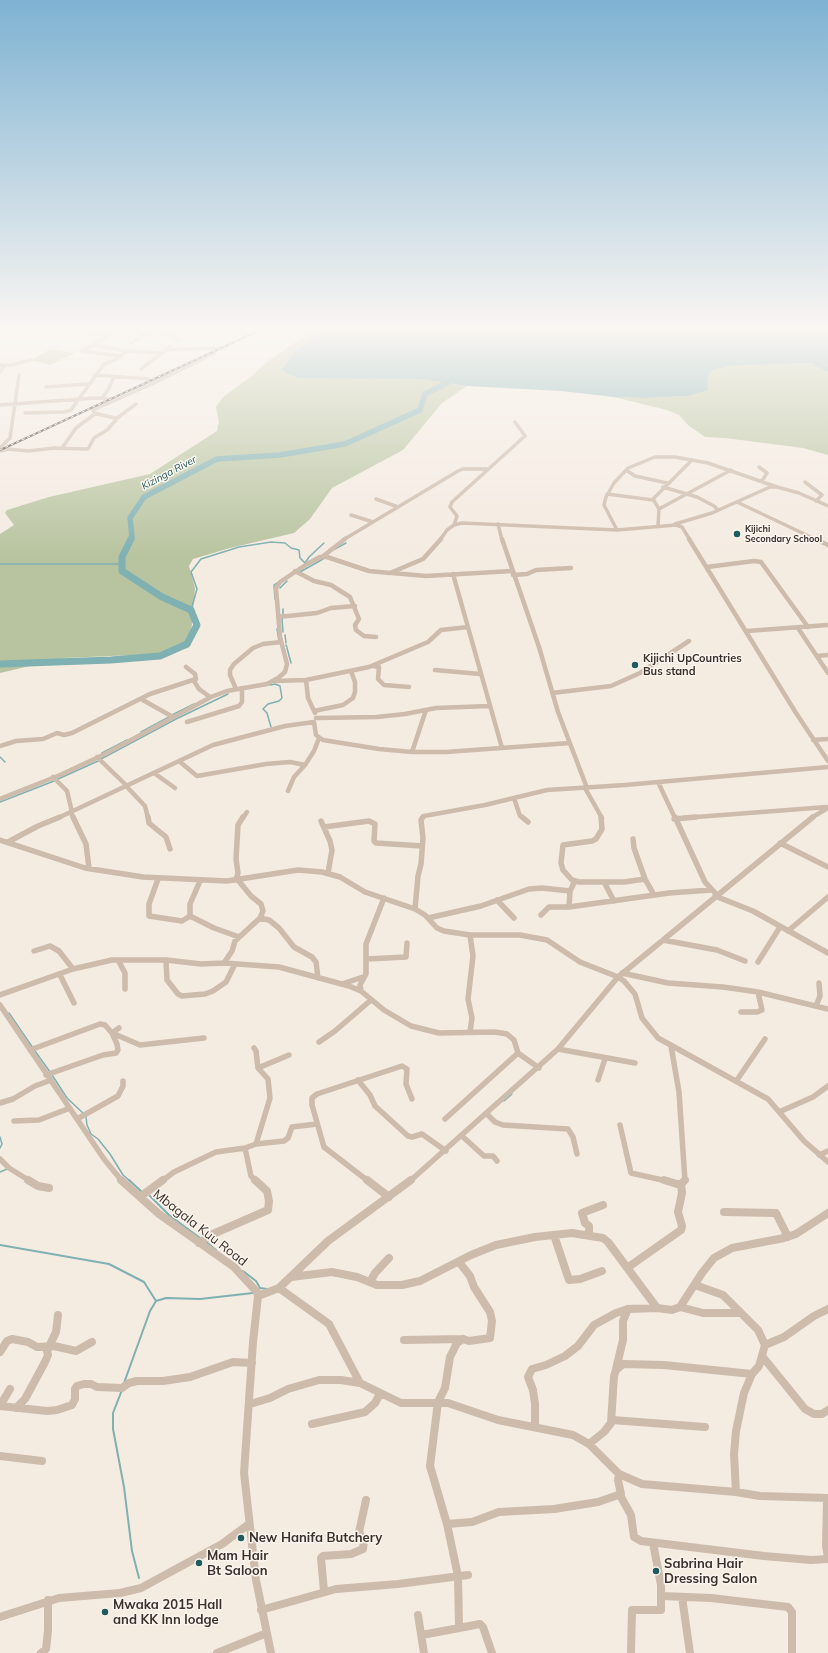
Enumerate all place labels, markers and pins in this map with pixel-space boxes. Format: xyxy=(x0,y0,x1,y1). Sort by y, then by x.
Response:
place label: Kijichi Secondary School xyxy=(745,524,822,545)
marker: Kijichi Secondary School xyxy=(732,529,742,539)
place label: Kijichi UpCountries Bus stand xyxy=(643,652,742,678)
marker: Kijichi UpCountries Bus stand xyxy=(630,660,640,670)
place label: New Hanifa Butchery xyxy=(249,1530,382,1546)
marker: New Hanifa Butchery xyxy=(236,1533,246,1543)
place label: Mam Hair Bt Saloon xyxy=(207,1548,268,1579)
place label: Sabrina Hair Dressing Salon xyxy=(664,1556,757,1587)
marker: Mam Hair Bt Saloon xyxy=(194,1558,204,1568)
marker: Sabrina Hair Dressing Salon xyxy=(651,1566,661,1576)
place label: Mwaka 2015 Hall and KK Inn lodge xyxy=(113,1597,222,1628)
marker: Mwaka 2015 Hall and KK Inn lodge xyxy=(100,1607,110,1617)

